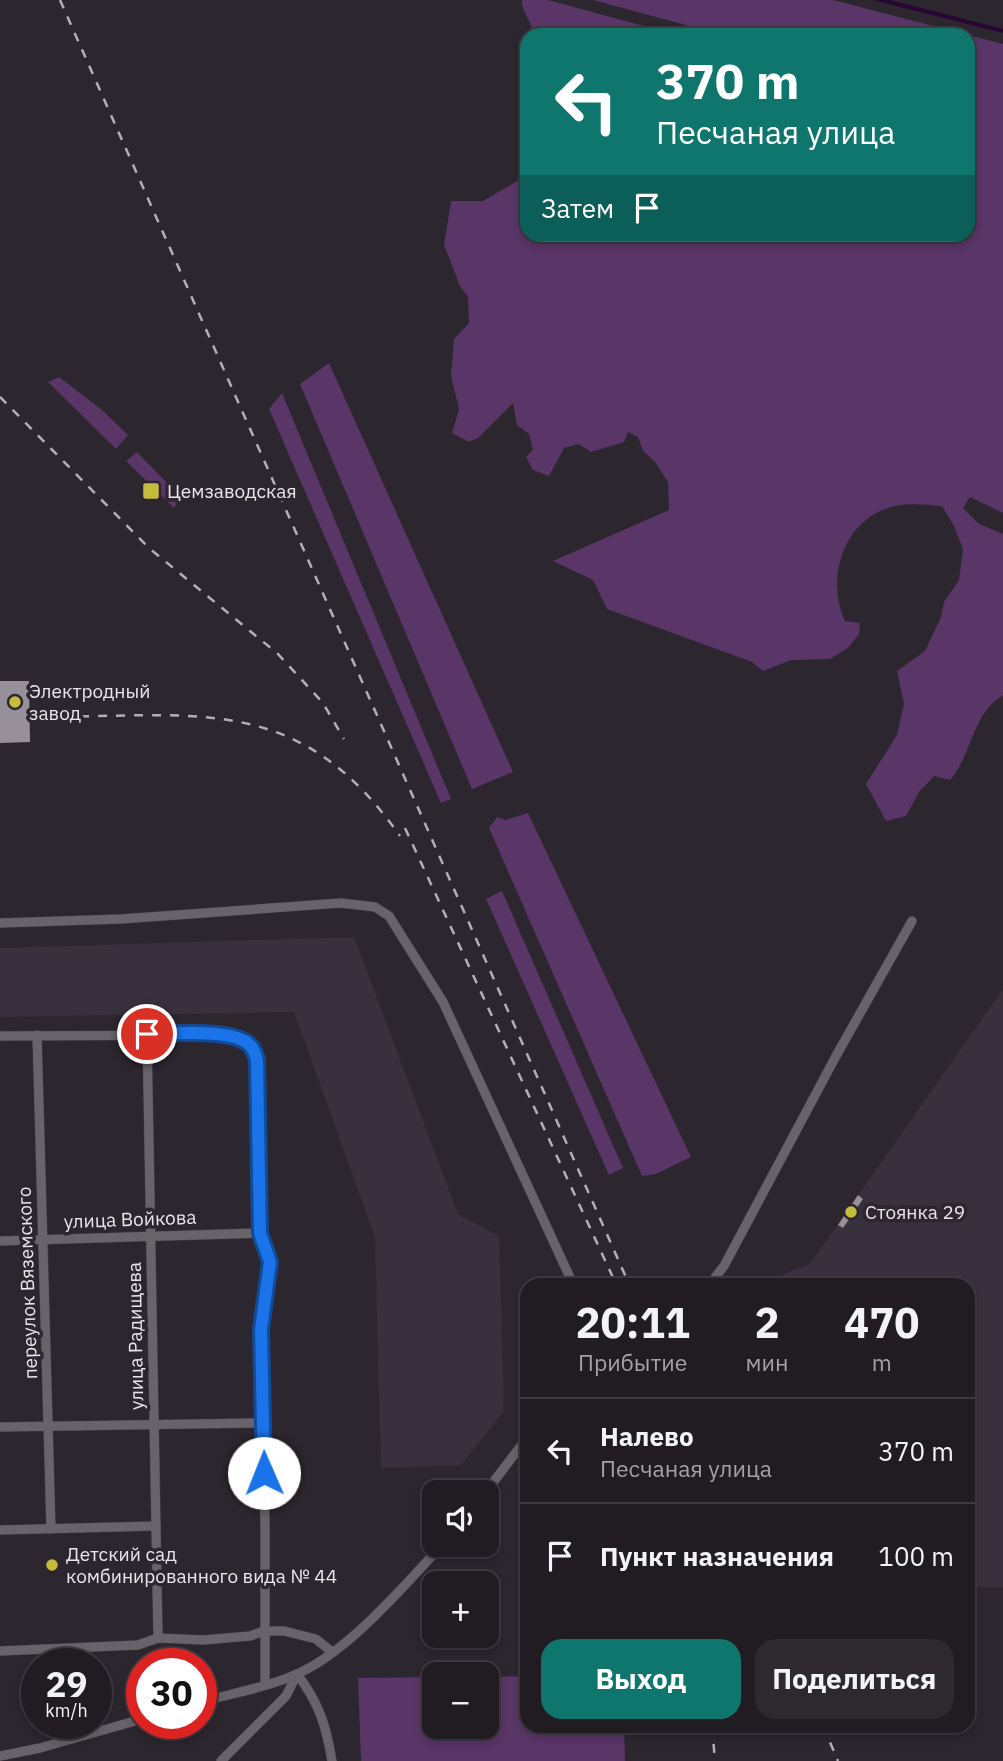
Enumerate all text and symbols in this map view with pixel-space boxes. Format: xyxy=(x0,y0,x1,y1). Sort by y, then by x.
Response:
text: 370 m xyxy=(656,49,800,112)
icon: left xyxy=(541,56,632,147)
text: Песчаная улица xyxy=(656,111,895,153)
icon: arrive xyxy=(628,189,666,227)
text: Затем xyxy=(541,191,614,225)
place label: Цемзаводская xyxy=(167,479,297,503)
marker: Цемзаводская xyxy=(141,481,161,501)
place label: Электродный завод xyxy=(29,679,150,725)
marker: Электродный завод xyxy=(7,694,23,710)
pin xyxy=(117,1004,177,1064)
icon: arrive xyxy=(128,1015,166,1053)
street label: переулок Вяземского xyxy=(12,1186,42,1380)
place label: Стоянка 29 xyxy=(865,1200,965,1224)
marker: Стоянка 29 xyxy=(843,1204,859,1220)
street label: улица Войкова xyxy=(63,1205,197,1233)
street label: улица Радищева xyxy=(122,1262,148,1410)
text: 20:11 xyxy=(575,1295,690,1350)
text: 2 xyxy=(754,1295,780,1350)
text: 470 xyxy=(844,1295,920,1350)
text: Прибытие xyxy=(578,1347,687,1377)
text: мин xyxy=(745,1347,789,1377)
text: m xyxy=(872,1347,892,1377)
text: Налево xyxy=(600,1419,694,1453)
icon: left xyxy=(541,1432,579,1470)
text: 370 m xyxy=(878,1434,954,1468)
position arrow xyxy=(227,1436,301,1510)
text: Песчаная улица xyxy=(600,1453,772,1483)
map controls xyxy=(422,1480,499,1739)
button: sound xyxy=(422,1480,499,1557)
icon: arrive xyxy=(541,1537,579,1575)
text: Пункт назначения xyxy=(600,1539,834,1573)
text: 100 m xyxy=(878,1539,954,1573)
place label: Детский сад комбинированного вида № 44 xyxy=(66,1542,337,1588)
marker: Детский сад комбинированного вида № 44 xyxy=(44,1557,60,1573)
button: + xyxy=(422,1571,499,1648)
button: Выход xyxy=(541,1639,741,1719)
button: Поделиться xyxy=(755,1639,954,1719)
speed limit sign: 30 xyxy=(126,1648,217,1739)
text: 29 xyxy=(45,1661,88,1707)
button: − xyxy=(422,1662,499,1739)
text: km/h xyxy=(45,1699,88,1722)

